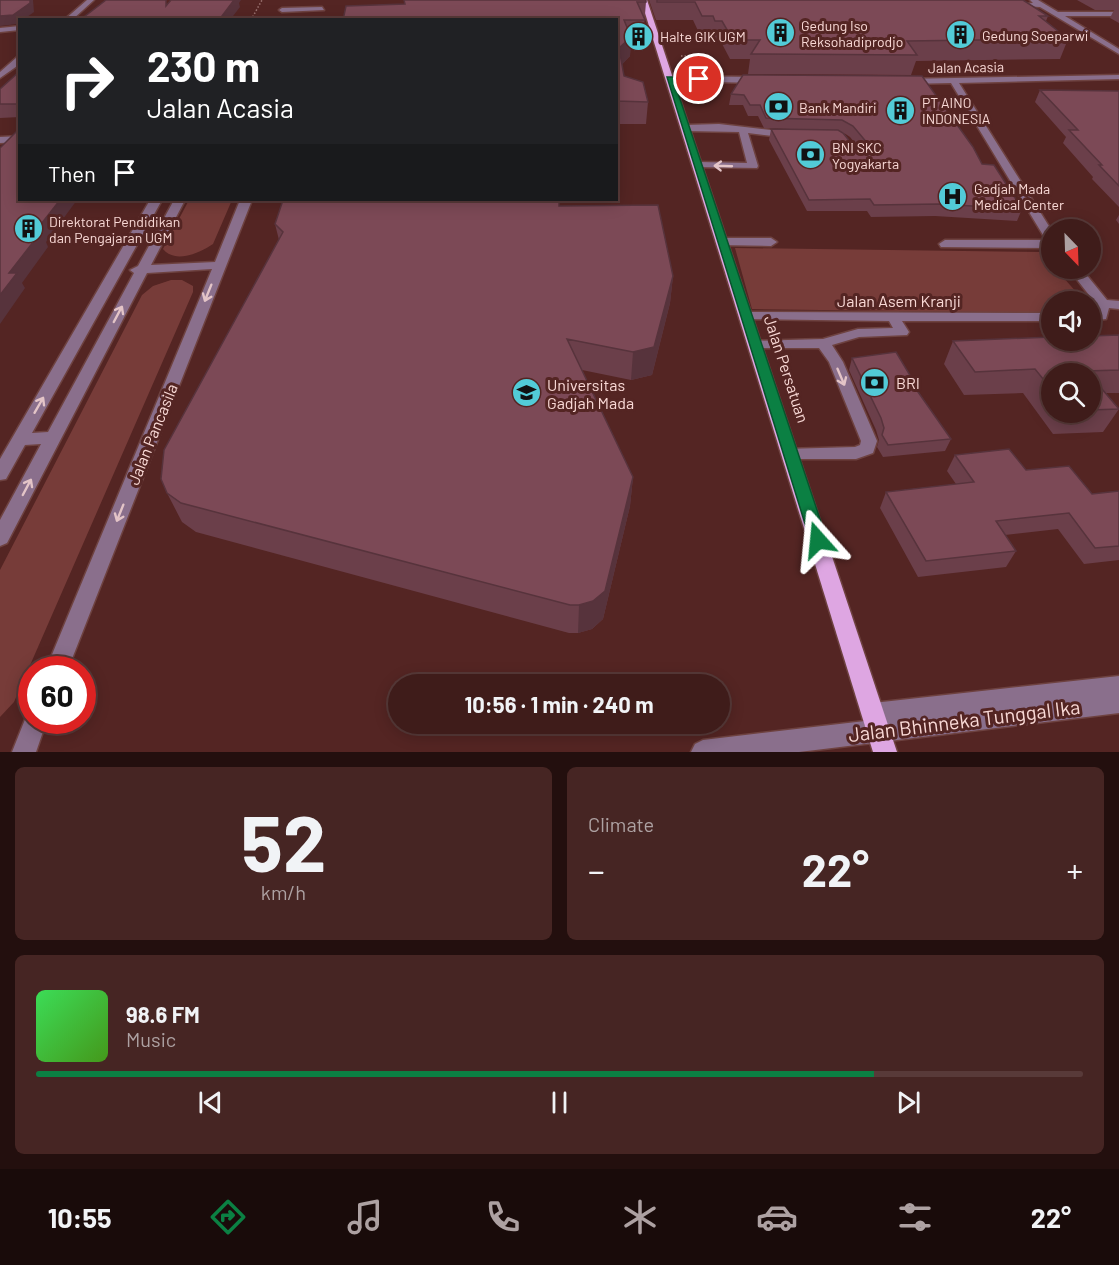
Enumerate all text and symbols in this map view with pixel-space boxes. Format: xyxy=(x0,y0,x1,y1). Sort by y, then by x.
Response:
building icon: Gedung Iso Reksohadiprodjo xyxy=(764,17,796,49)
place label: Gedung Iso Reksohadiprodjo xyxy=(801,17,903,50)
building icon: Gedung Soeparwi xyxy=(945,19,977,51)
building icon: Halte GIK UGM xyxy=(623,20,655,52)
place label: Gedung Soeparwi xyxy=(982,27,1088,44)
place label: Halte GIK UGM xyxy=(660,28,746,45)
text: 230 m xyxy=(147,40,260,90)
icon: right xyxy=(48,42,126,120)
pin xyxy=(673,53,724,104)
street label: Jalan Acasia xyxy=(928,58,1004,76)
icon: arrive xyxy=(682,62,715,95)
text: Jalan Acasia xyxy=(147,91,294,123)
bank icon: Bank Mandiri xyxy=(762,91,794,123)
building icon: PT AINO INDONESIA xyxy=(885,94,917,126)
place label: PT AINO INDONESIA xyxy=(922,94,991,127)
place label: Bank Mandiri xyxy=(799,99,877,116)
bank icon: BNI SKC Yogyakarta xyxy=(795,139,827,171)
place label: BNI SKC Yogyakarta xyxy=(832,139,899,172)
icon: arrive xyxy=(108,156,141,189)
text: Then xyxy=(48,160,96,186)
one-way arrow xyxy=(713,160,733,172)
hospital icon: Gadjah Mada Medical Center xyxy=(937,180,969,212)
place label: Gadjah Mada Medical Center xyxy=(974,180,1064,213)
building icon: Direktorat Pendidikan dan Pengajaran UGM xyxy=(12,213,44,245)
place label: Direktorat Pendidikan dan Pengajaran UGM xyxy=(49,213,180,246)
north arrow xyxy=(1041,219,1101,279)
map controls xyxy=(1041,219,1101,423)
one-way arrow xyxy=(202,283,213,302)
street label: Jalan Asem Kranji xyxy=(837,291,961,310)
button: sound xyxy=(1041,291,1101,351)
one-way arrow xyxy=(112,306,124,323)
street label: Jalan Persatuan xyxy=(761,313,813,425)
button: search xyxy=(1041,363,1101,423)
bank icon: BRI xyxy=(859,366,891,398)
one-way arrow xyxy=(836,367,847,386)
place label: BRI xyxy=(896,373,920,392)
place label: Universitas Gadjah Mada xyxy=(547,375,634,412)
school or university icon: Universitas Gadjah Mada xyxy=(510,377,542,409)
street label: Jalan Pancasila xyxy=(123,381,181,487)
one-way arrow xyxy=(33,397,45,414)
one-way arrow xyxy=(22,478,33,496)
one-way arrow xyxy=(114,503,125,521)
position arrow xyxy=(786,508,850,572)
speed limit sign: 60 xyxy=(18,656,96,734)
text: 10:56 · 1 min · 240 m xyxy=(464,691,654,717)
street label: Jalan Bhinneka Tunggal Ika xyxy=(847,694,1081,746)
text: 52 xyxy=(241,794,326,888)
text: Climate xyxy=(588,812,654,836)
text: 22° xyxy=(802,842,869,896)
text: − xyxy=(588,850,605,890)
text: + xyxy=(1066,850,1083,890)
text: km/h xyxy=(261,880,306,904)
text: 98.6 FM xyxy=(126,1001,200,1027)
text: Music xyxy=(126,1027,176,1051)
icon: previous xyxy=(194,1086,227,1119)
icon: pause xyxy=(543,1086,576,1119)
icon: next xyxy=(892,1086,925,1119)
icon: directions xyxy=(207,1196,249,1238)
icon: music xyxy=(344,1196,386,1238)
icon: phone xyxy=(482,1196,524,1238)
icon: climate xyxy=(619,1196,661,1238)
icon: car xyxy=(756,1196,798,1238)
icon: filters xyxy=(894,1196,936,1238)
text: 10:55 xyxy=(48,1201,112,1233)
text: 22° xyxy=(1031,1201,1071,1233)

